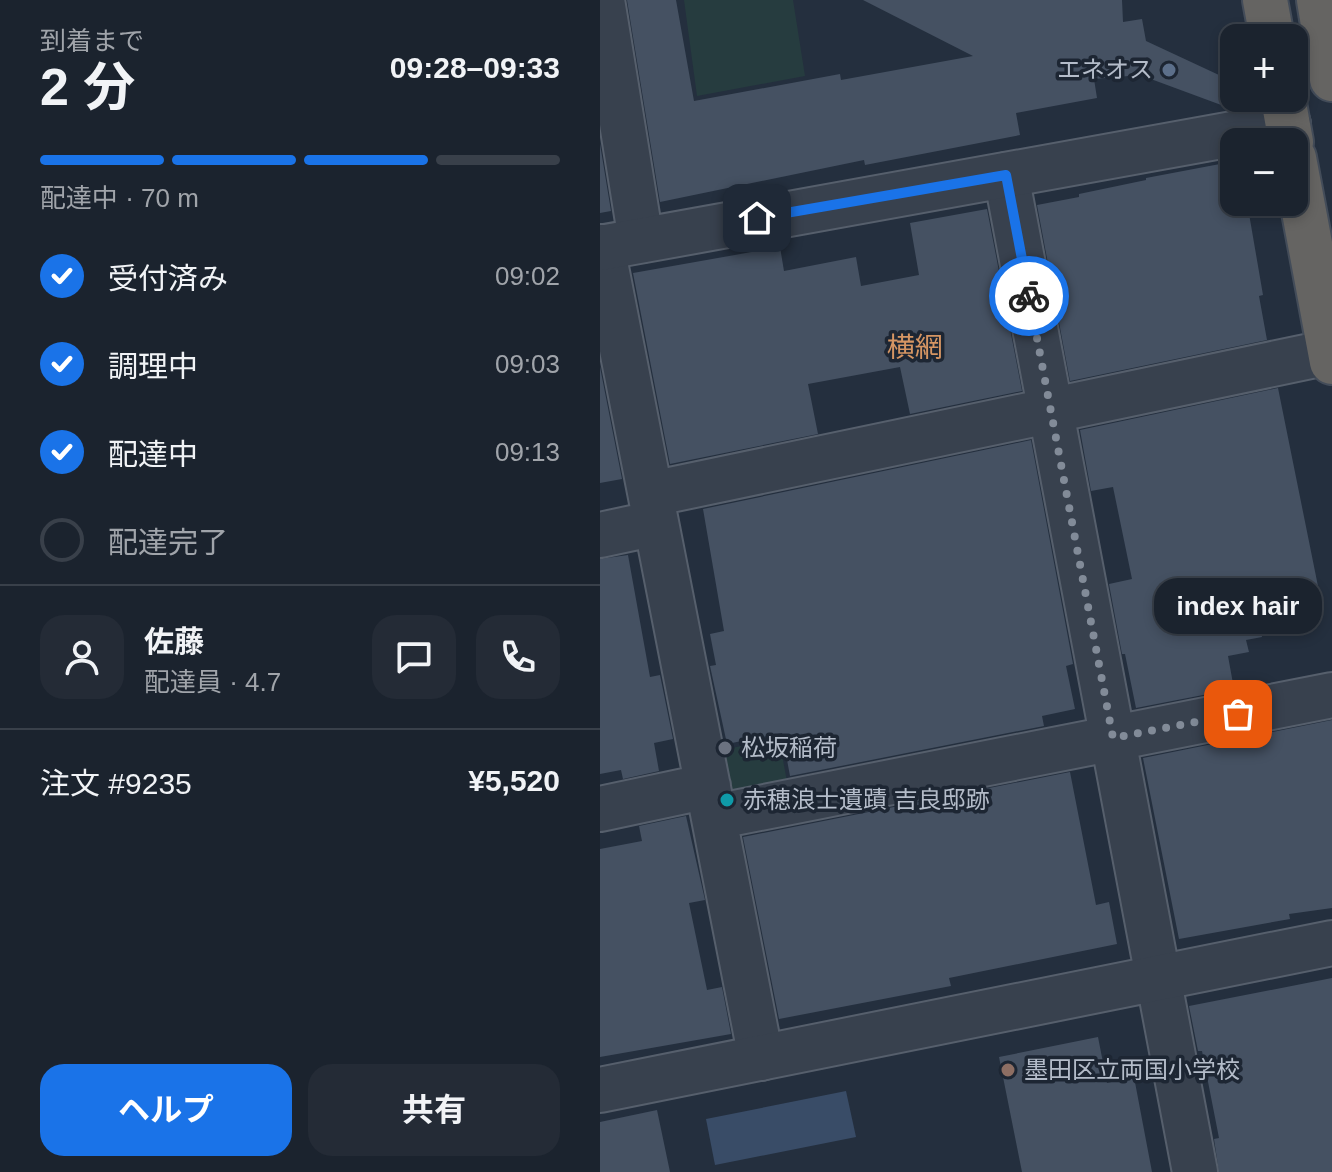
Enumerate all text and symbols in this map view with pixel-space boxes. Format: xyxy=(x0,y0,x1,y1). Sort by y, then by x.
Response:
map controls xyxy=(1220,24,1308,216)
button: + xyxy=(1220,24,1308,112)
text: 到着まで xyxy=(40,26,144,56)
text: 09:28–09:33 xyxy=(390,51,560,84)
place label: エネオス xyxy=(1057,56,1153,83)
text: 2 分 xyxy=(40,58,135,116)
marker: エネオス xyxy=(1160,61,1178,79)
button: − xyxy=(1220,128,1308,216)
text: 配達中 · 70 m xyxy=(40,183,199,213)
pin xyxy=(723,184,791,252)
icon: home xyxy=(735,196,779,240)
icon: check xyxy=(40,254,84,298)
courier xyxy=(989,256,1069,336)
text: 09:02 xyxy=(495,261,560,291)
text: 受付済み xyxy=(108,262,228,295)
icon: bike xyxy=(1007,274,1051,318)
district label: 横網 xyxy=(887,332,943,363)
icon: check xyxy=(40,342,84,386)
text: 09:03 xyxy=(495,349,560,379)
text: 調理中 xyxy=(108,350,198,383)
icon: check xyxy=(40,430,84,474)
text: 09:13 xyxy=(495,437,560,467)
text: 配達中 xyxy=(108,438,198,471)
text: 配達完了 xyxy=(108,526,228,559)
callout: index hair xyxy=(1154,578,1322,634)
text: index hair xyxy=(1177,591,1299,621)
button: person xyxy=(40,615,124,699)
button: chat xyxy=(372,615,456,699)
button: phone xyxy=(476,615,560,699)
text: 佐藤 xyxy=(144,625,204,658)
text: 配達員 · 4.7 xyxy=(144,667,281,697)
pin xyxy=(1204,680,1272,748)
icon: bag xyxy=(1216,692,1260,736)
place label: 松坂稲荷 xyxy=(741,734,837,761)
marker: 松坂稲荷 xyxy=(716,739,734,757)
text: ¥5,520 xyxy=(468,764,560,797)
text: 注文 #9235 xyxy=(40,767,192,800)
place label: 赤穂浪士遺蹟 吉良邸跡 xyxy=(743,786,990,813)
marker: 赤穂浪士遺蹟 吉良邸跡 xyxy=(718,791,736,809)
place label: 墨田区立両国小学校 xyxy=(1024,1056,1240,1083)
marker: 墨田区立両国小学校 xyxy=(999,1061,1017,1079)
button: ヘルプ xyxy=(40,1064,292,1156)
button: 共有 xyxy=(308,1064,560,1156)

